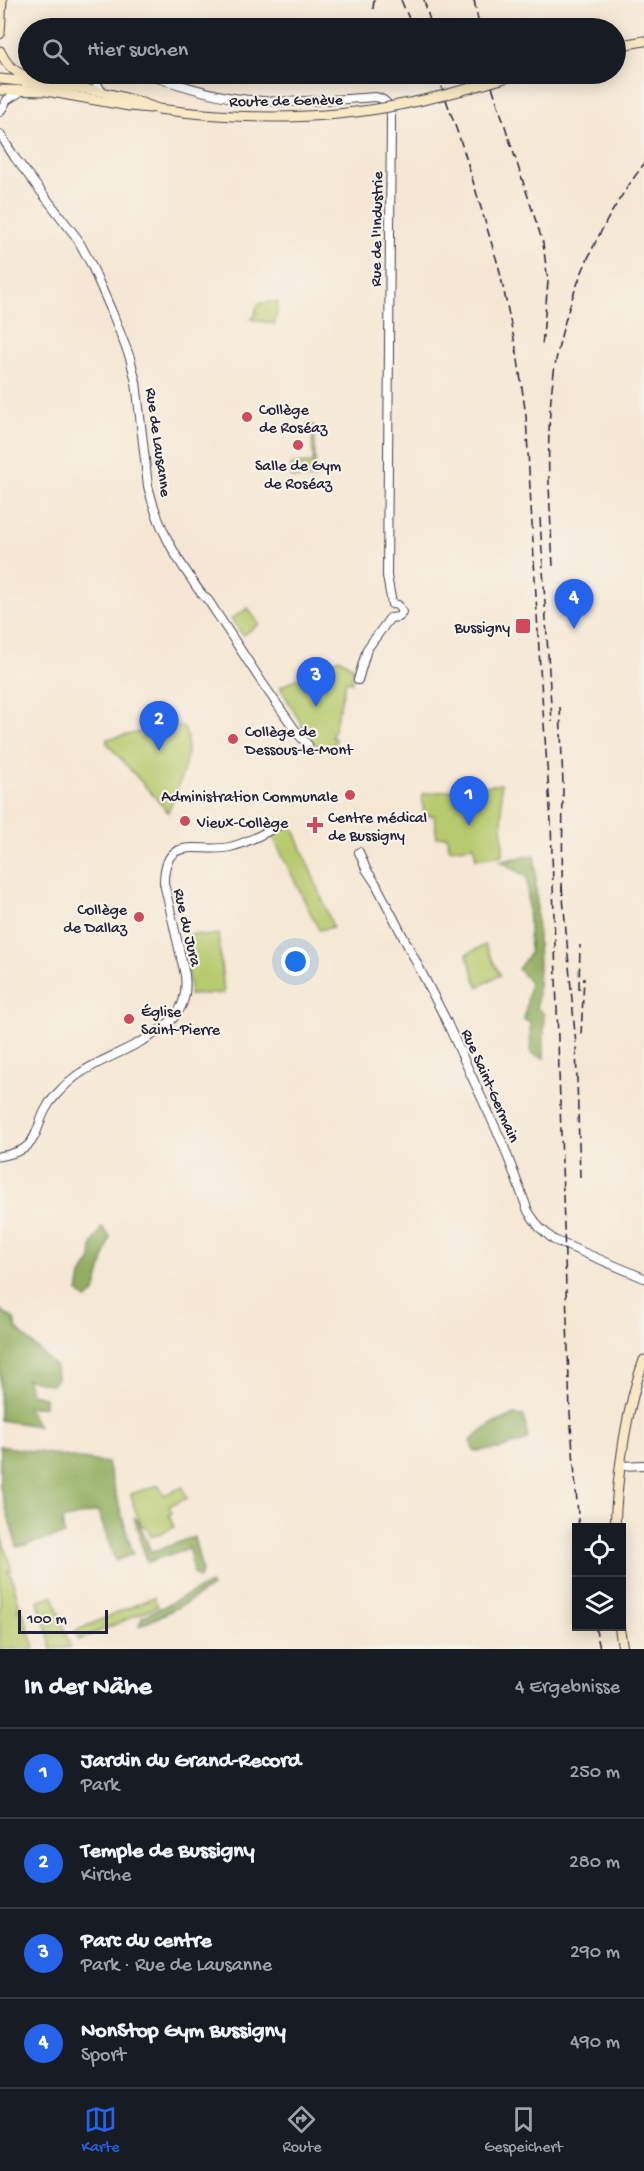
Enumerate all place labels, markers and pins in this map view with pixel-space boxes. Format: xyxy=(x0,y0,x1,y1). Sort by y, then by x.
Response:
place label: Collège de Roséaz xyxy=(259,402,328,439)
marker: Collège de Roséaz xyxy=(240,410,254,424)
marker: Salle de Gym de Roséaz xyxy=(291,438,305,452)
place label: Salle de Gym de Roséaz xyxy=(255,458,342,495)
pin: 4 xyxy=(554,580,594,629)
marker: Bussigny xyxy=(514,617,532,635)
place label: Bussigny xyxy=(453,620,510,639)
pin: 3 xyxy=(296,658,336,707)
pin: 2 xyxy=(140,702,178,751)
place label: Collège de Dessous-le-Mont xyxy=(244,724,354,761)
marker: Collège de Dessous-le-Mont xyxy=(226,732,240,746)
pin: 1 xyxy=(450,776,488,826)
marker: Administration Communale xyxy=(343,788,357,802)
place label: Administration Communale xyxy=(161,789,339,808)
place label: Centre médical de Bussigny xyxy=(328,810,427,847)
marker: Vieux-Collège xyxy=(178,814,192,828)
place label: Vieux-Collège xyxy=(196,815,289,834)
marker: Centre médical de Bussigny xyxy=(306,816,324,834)
place label: Collège de Dallaz xyxy=(63,902,128,939)
marker: Collège de Dallaz xyxy=(132,910,146,924)
place label: Église Saint-Pierre xyxy=(141,1004,221,1041)
marker: Église Saint-Pierre xyxy=(122,1012,136,1026)

